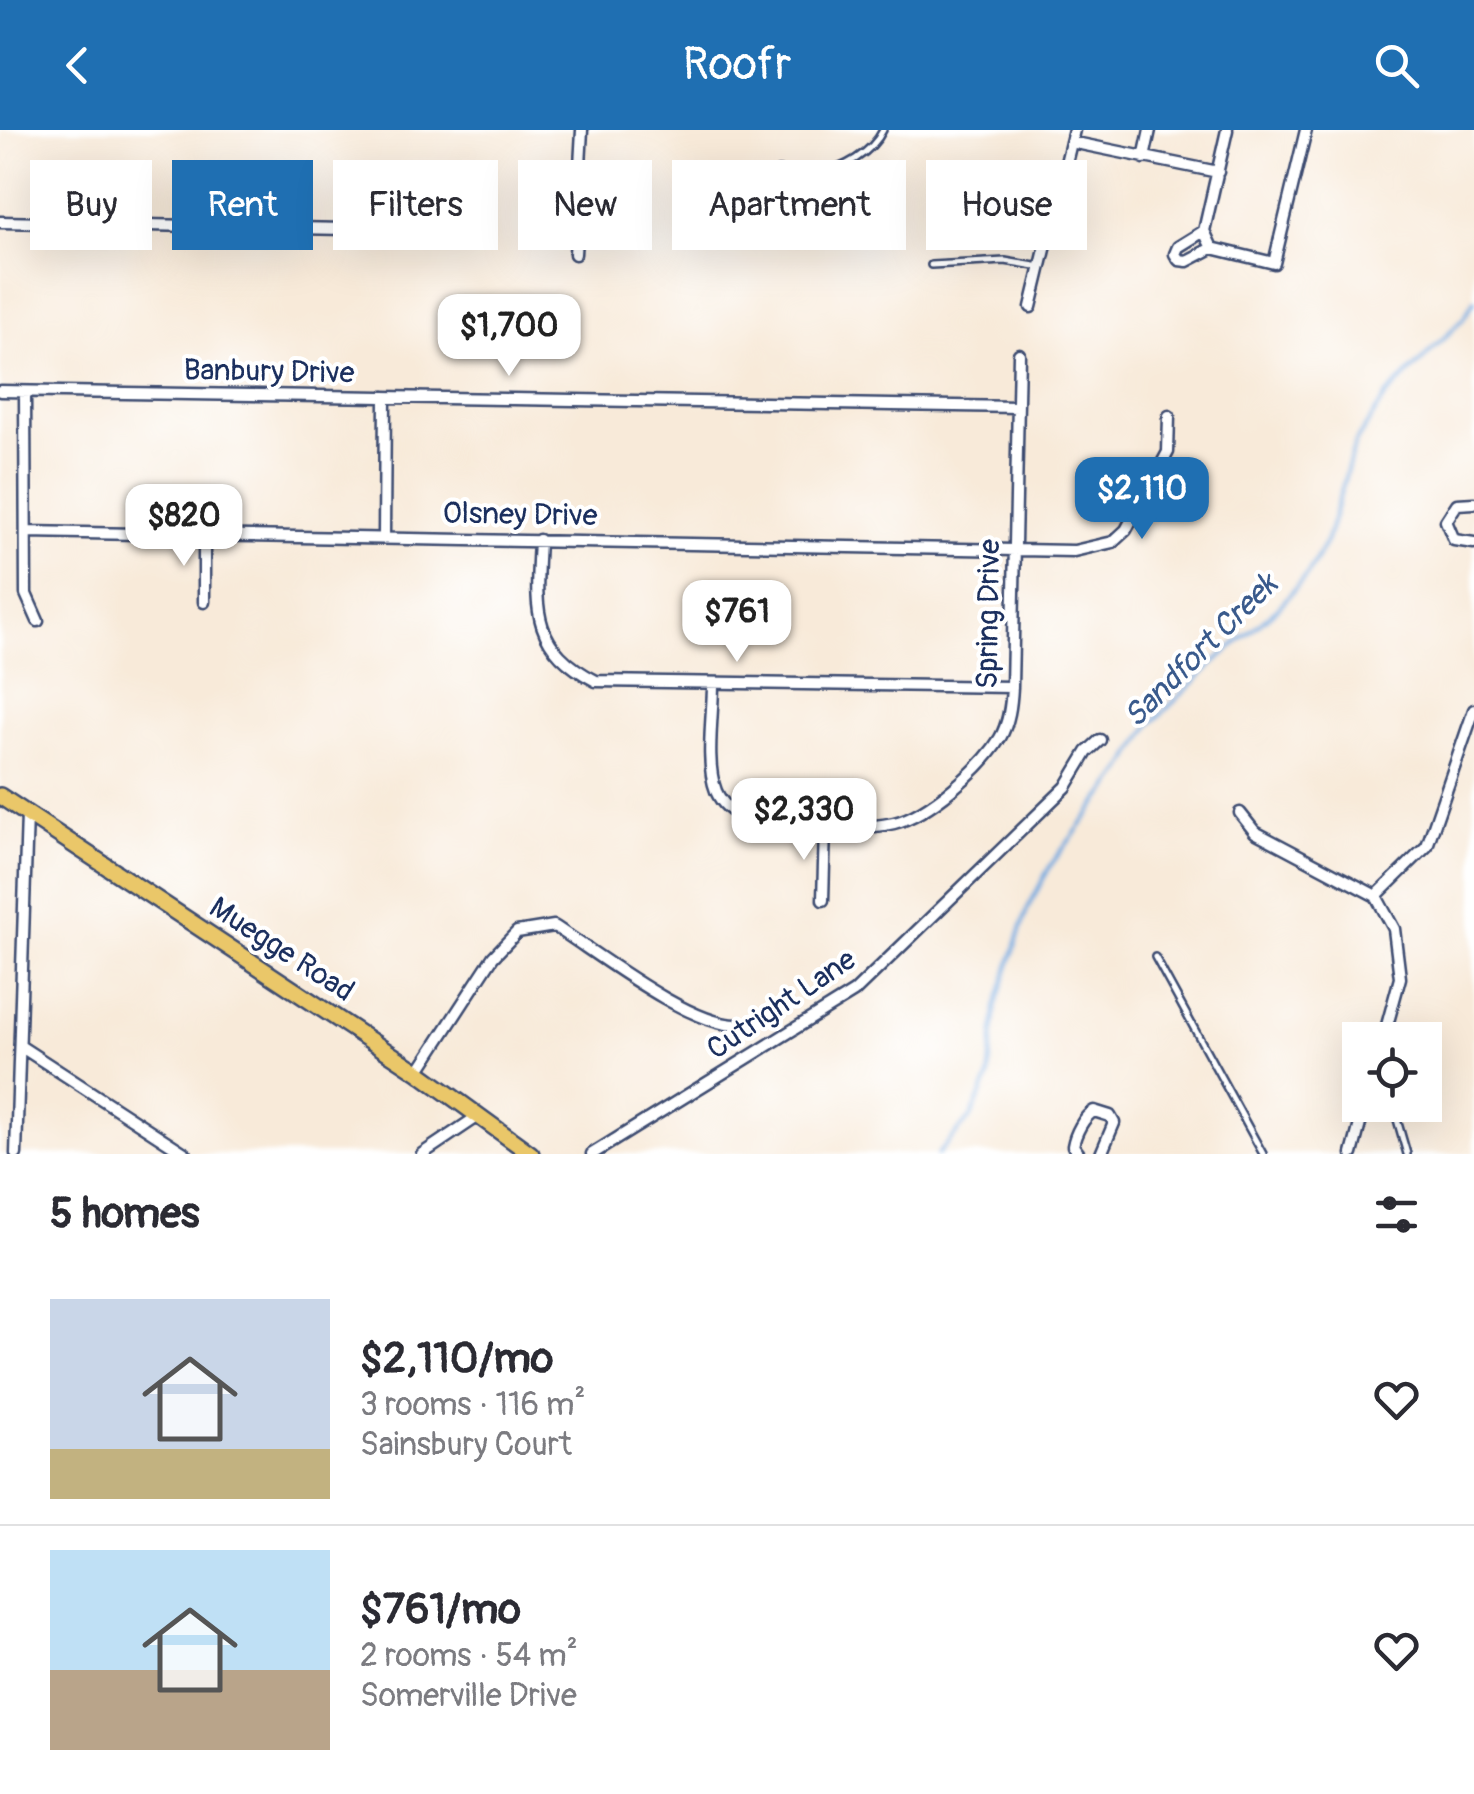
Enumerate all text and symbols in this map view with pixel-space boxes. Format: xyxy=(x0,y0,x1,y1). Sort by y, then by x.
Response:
text: Roofr xyxy=(683,37,791,93)
icon: back xyxy=(50,38,105,93)
icon: search xyxy=(1369,38,1424,93)
chip: Buy xyxy=(30,160,152,250)
chip: Rent xyxy=(172,160,313,250)
chip: Filters xyxy=(333,160,498,250)
chip: New xyxy=(518,160,652,250)
chip: Apartment xyxy=(672,160,906,250)
chip: House xyxy=(926,160,1087,250)
pin: $1,700 xyxy=(428,294,590,379)
text: $1,700 xyxy=(460,306,558,346)
street label: Banbury Drive xyxy=(183,352,355,391)
pin: $2,110 xyxy=(1061,457,1223,542)
text: $2,110 xyxy=(1097,469,1187,509)
pin: $820 xyxy=(125,484,243,569)
street label: Olsney Drive xyxy=(442,495,598,534)
text: $820 xyxy=(147,496,221,536)
street label: Spring Drive xyxy=(969,538,1008,689)
water label: Sandfort Creek xyxy=(1115,564,1288,736)
pin: $761 xyxy=(678,580,796,665)
text: $761 xyxy=(704,592,770,632)
pin: $2,330 xyxy=(723,778,885,863)
text: $2,330 xyxy=(754,790,854,830)
street label: Muegge Road xyxy=(202,889,361,1010)
street label: Cutright Lane xyxy=(700,941,863,1068)
map controls xyxy=(1342,1022,1442,1122)
button: locate xyxy=(1342,1022,1442,1122)
icon: filters xyxy=(1369,1187,1424,1242)
text: 5 homes xyxy=(50,1188,200,1240)
text: $2,110/mo xyxy=(360,1333,553,1385)
icon: home xyxy=(130,1339,250,1459)
icon: heart xyxy=(1369,1372,1424,1427)
text: 3 rooms · 116 m² xyxy=(360,1385,585,1425)
text: Sainsbury Court xyxy=(360,1425,572,1465)
text: $761/mo xyxy=(360,1584,521,1636)
icon: home xyxy=(130,1590,250,1710)
icon: heart xyxy=(1369,1623,1424,1678)
text: 2 rooms · 54 m² xyxy=(360,1636,578,1676)
text: Somerville Drive xyxy=(360,1676,577,1716)

